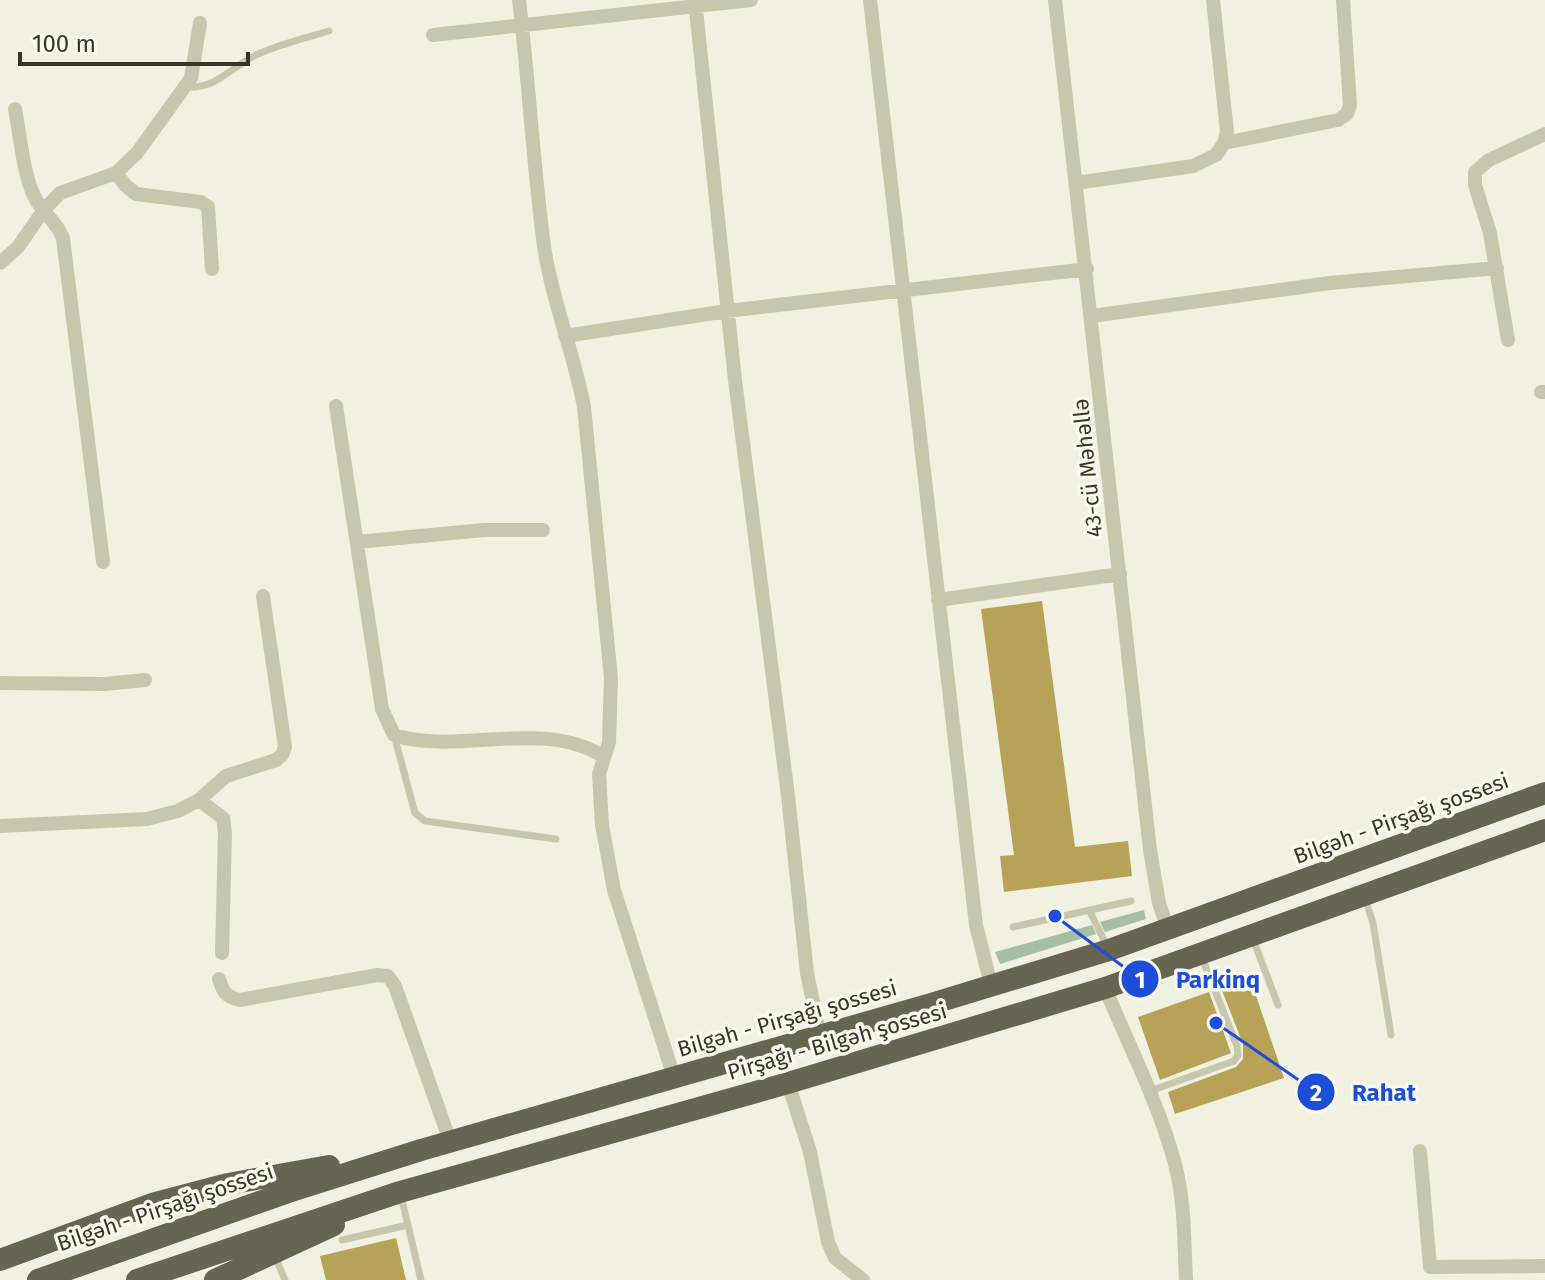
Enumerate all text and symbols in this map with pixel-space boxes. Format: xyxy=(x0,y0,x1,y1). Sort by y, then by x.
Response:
scale bar xyxy=(20,16,248,66)
text: 100 m xyxy=(32,30,96,58)
street label: 43-cü Məhəllə xyxy=(1067,397,1108,539)
street label: Bilgəh - Pirşağı şossesi xyxy=(1290,767,1512,870)
callout: Parkinq xyxy=(1120,955,1276,1003)
text: 1 xyxy=(1134,966,1146,994)
text: Parkinq xyxy=(1176,966,1260,994)
street label: Bilgəh - Pirşağı şossesi xyxy=(674,974,900,1063)
street label: Pirşağı - Bilgəh şossesi xyxy=(724,997,950,1086)
callout: Rahat xyxy=(1296,1068,1432,1116)
text: 2 xyxy=(1310,1079,1322,1107)
text: Rahat xyxy=(1352,1079,1417,1107)
street label: Bilgəh - Pirşağı şossesi xyxy=(53,1158,277,1257)

